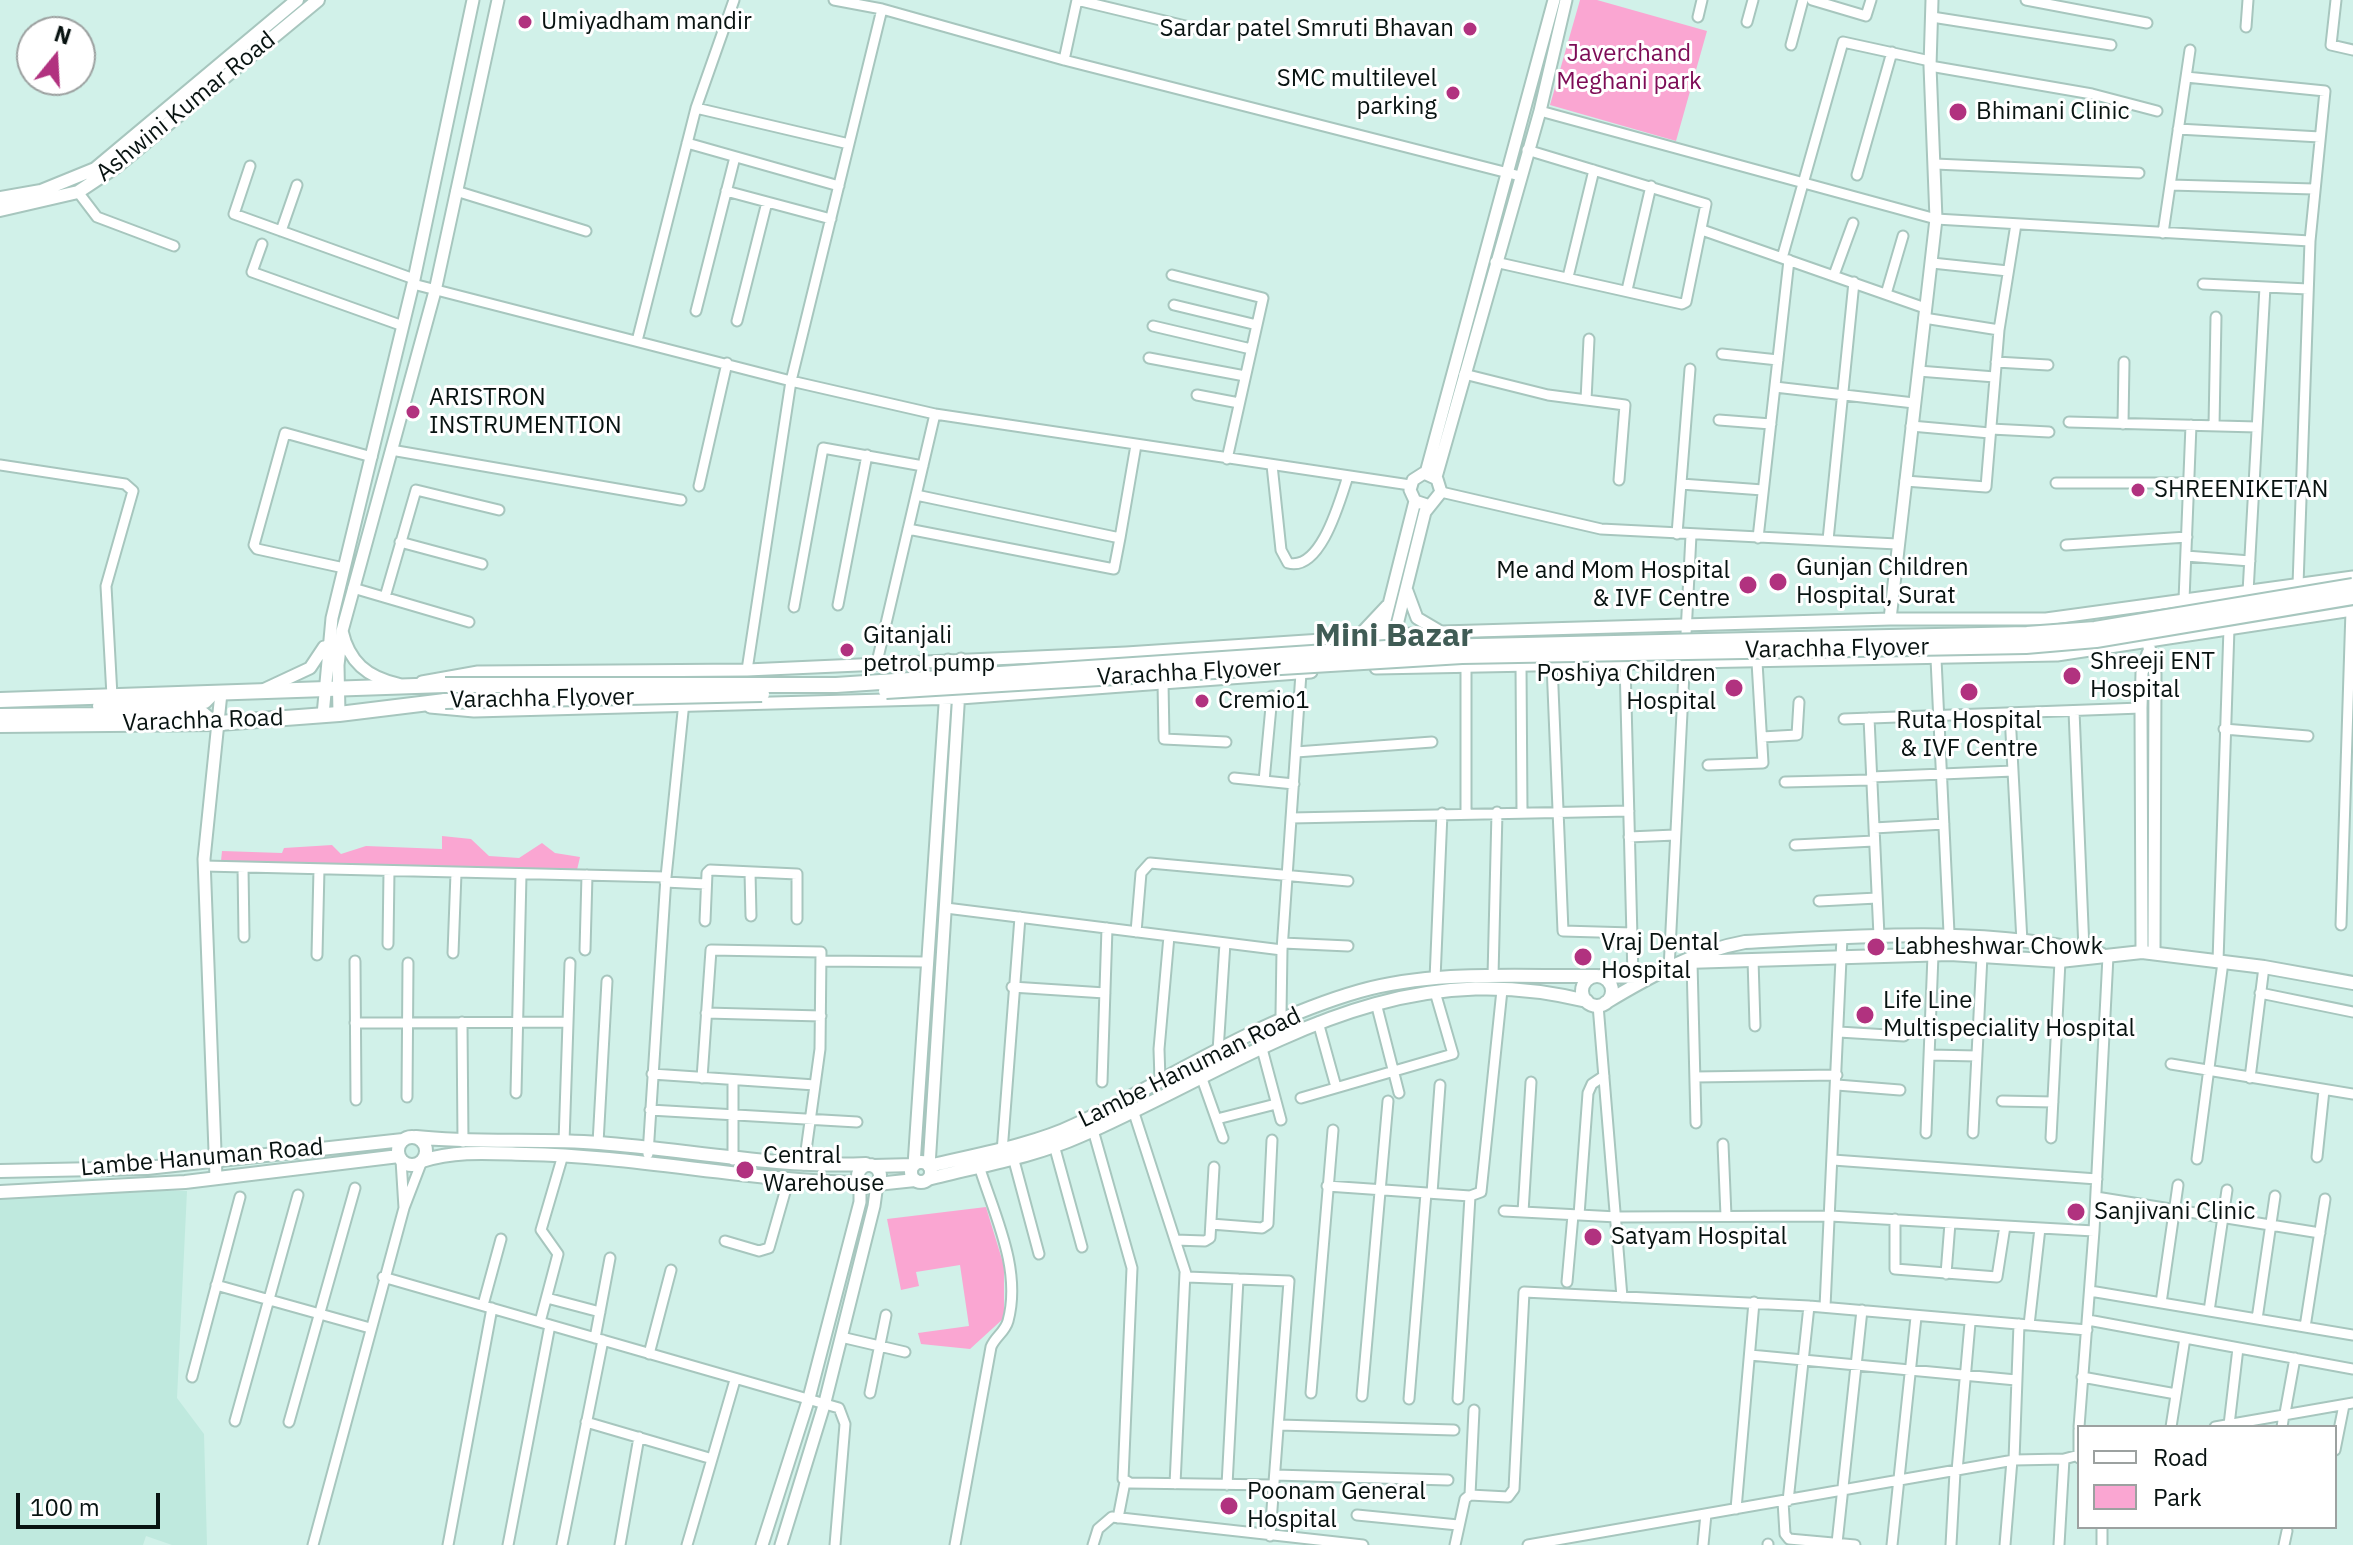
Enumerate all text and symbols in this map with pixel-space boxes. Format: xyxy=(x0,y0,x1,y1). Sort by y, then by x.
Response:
place label: Umiyadham mandir xyxy=(541,8,752,36)
marker: Umiyadham mandir xyxy=(516,13,534,31)
place label: Sardar patel Smruti Bhavan xyxy=(1160,15,1454,43)
north arrow xyxy=(16,16,96,96)
text: N xyxy=(51,18,75,51)
marker: Sardar patel Smruti Bhavan xyxy=(1461,20,1479,38)
street label: Ashwini Kumar Road xyxy=(91,26,281,188)
park label: Javerchand Meghani park xyxy=(1556,40,1702,96)
place label: SMC multilevel parking xyxy=(1277,65,1437,121)
marker: SMC multilevel parking xyxy=(1444,84,1462,102)
place label: Bhimani Clinic xyxy=(1976,98,2130,126)
marker: Bhimani Clinic xyxy=(1947,101,1969,123)
place label: ARISTRON INSTRUMENTION xyxy=(429,384,622,440)
marker: ARISTRON INSTRUMENTION xyxy=(404,403,422,421)
place label: SHREENIKETAN xyxy=(2154,476,2329,504)
marker: SHREENIKETAN xyxy=(2129,481,2147,499)
place label: Gunjan Children Hospital, Surat xyxy=(1796,554,1969,610)
place label: Me and Mom Hospital & IVF Centre xyxy=(1496,557,1730,613)
marker: Gunjan Children Hospital, Surat xyxy=(1767,571,1789,593)
marker: Me and Mom Hospital & IVF Centre xyxy=(1737,574,1759,596)
district label: Mini Bazar xyxy=(1315,618,1473,656)
place label: Gitanjali petrol pump xyxy=(863,622,995,678)
street label: Varachha Flyover xyxy=(1745,633,1929,665)
marker: Gitanjali petrol pump xyxy=(838,641,856,659)
place label: Shreeji ENT Hospital xyxy=(2090,648,2215,704)
street label: Varachha Flyover xyxy=(1096,654,1282,692)
place label: Poshiya Children Hospital xyxy=(1537,660,1716,716)
marker: Shreeji ENT Hospital xyxy=(2061,665,2083,687)
marker: Poshiya Children Hospital xyxy=(1723,677,1745,699)
marker: Ruta Hospital & IVF Centre xyxy=(1958,681,1980,703)
street label: Varachha Flyover xyxy=(450,683,634,715)
place label: Cremio1 xyxy=(1218,687,1310,715)
marker: Cremio1 xyxy=(1193,692,1211,710)
street label: Varachha Road xyxy=(122,704,284,738)
place label: Ruta Hospital & IVF Centre xyxy=(1896,707,2042,763)
place label: Vraj Dental Hospital xyxy=(1601,929,1719,985)
place label: Labheshwar Chowk xyxy=(1894,933,2103,961)
marker: Labheshwar Chowk xyxy=(1865,936,1887,958)
marker: Vraj Dental Hospital xyxy=(1572,946,1594,968)
place label: Life Line Multispeciality Hospital xyxy=(1883,987,2135,1043)
street label: Lambe Hanuman Road xyxy=(1074,1002,1306,1134)
marker: Life Line Multispeciality Hospital xyxy=(1854,1004,1876,1026)
street label: Lambe Hanuman Road xyxy=(79,1133,325,1183)
place label: Central Warehouse xyxy=(763,1142,884,1198)
marker: Central Warehouse xyxy=(734,1159,756,1181)
place label: Sanjivani Clinic xyxy=(2094,1198,2255,1226)
marker: Sanjivani Clinic xyxy=(2065,1201,2087,1223)
place label: Satyam Hospital xyxy=(1611,1223,1787,1251)
marker: Satyam Hospital xyxy=(1582,1226,1604,1248)
legend xyxy=(2077,1425,2337,1529)
text: Road xyxy=(2153,1441,2208,1473)
scale bar xyxy=(20,1477,164,1527)
place label: Poonam General Hospital xyxy=(1247,1478,1426,1534)
text: Park xyxy=(2153,1481,2202,1513)
text: 100 m xyxy=(30,1491,100,1523)
marker: Poonam General Hospital xyxy=(1218,1495,1240,1517)

